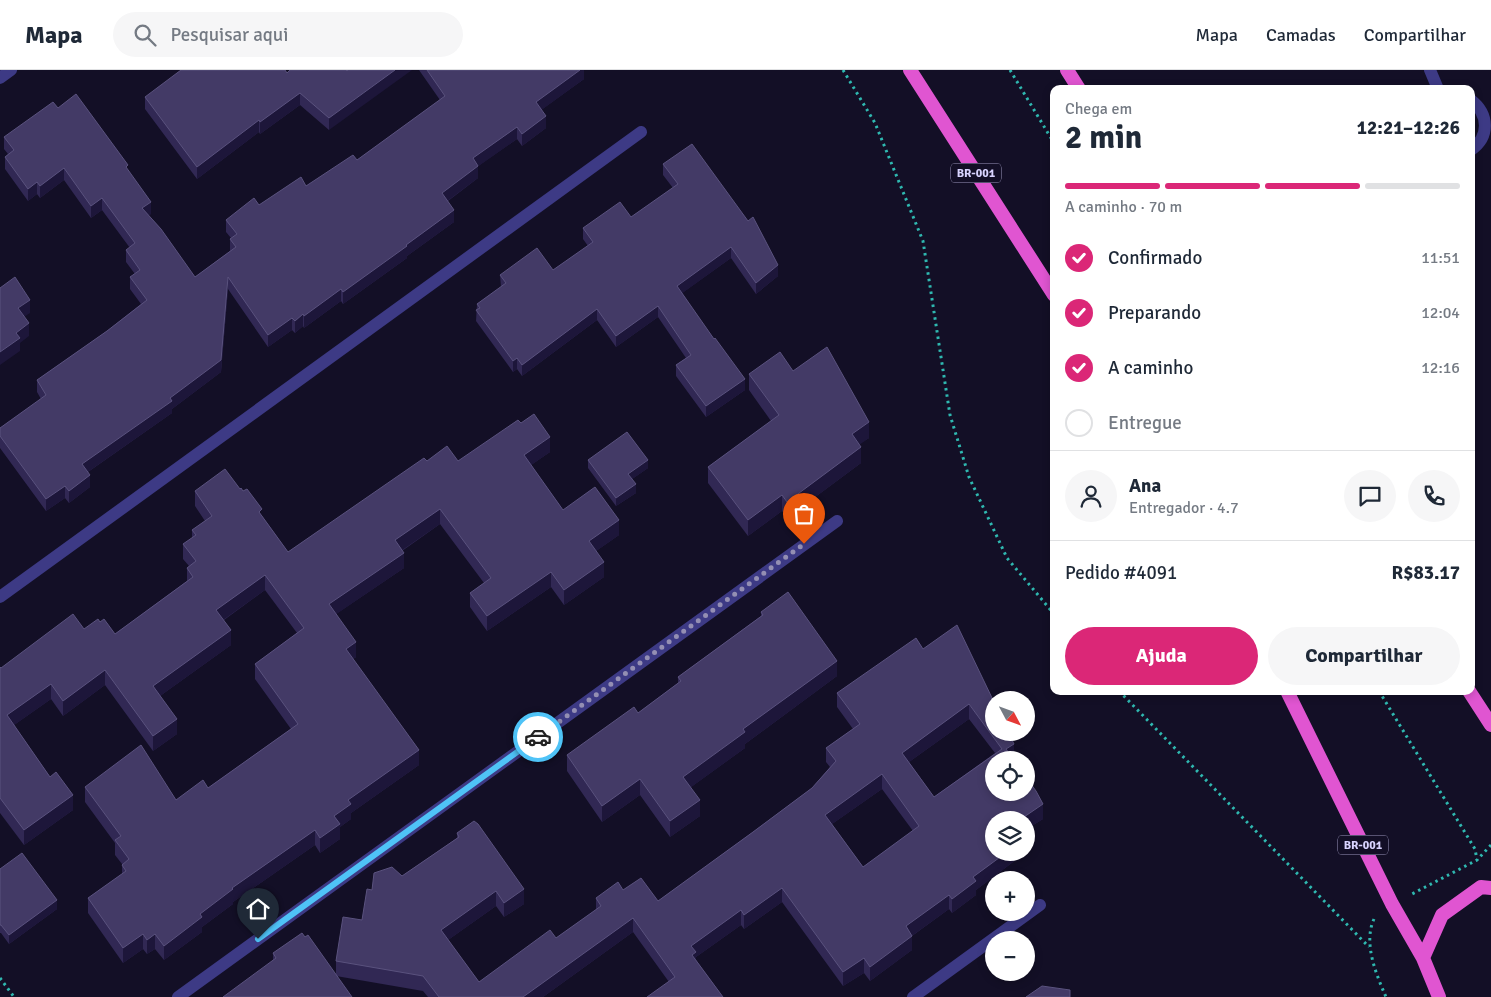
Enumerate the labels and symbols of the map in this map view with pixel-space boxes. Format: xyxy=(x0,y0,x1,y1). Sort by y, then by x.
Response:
road number: BR-001 xyxy=(951,164,1001,182)
pin xyxy=(783,493,825,544)
north arrow xyxy=(985,691,1035,741)
courier xyxy=(513,712,563,762)
road number: BR-001 xyxy=(1338,836,1388,854)
pin xyxy=(237,888,279,939)

